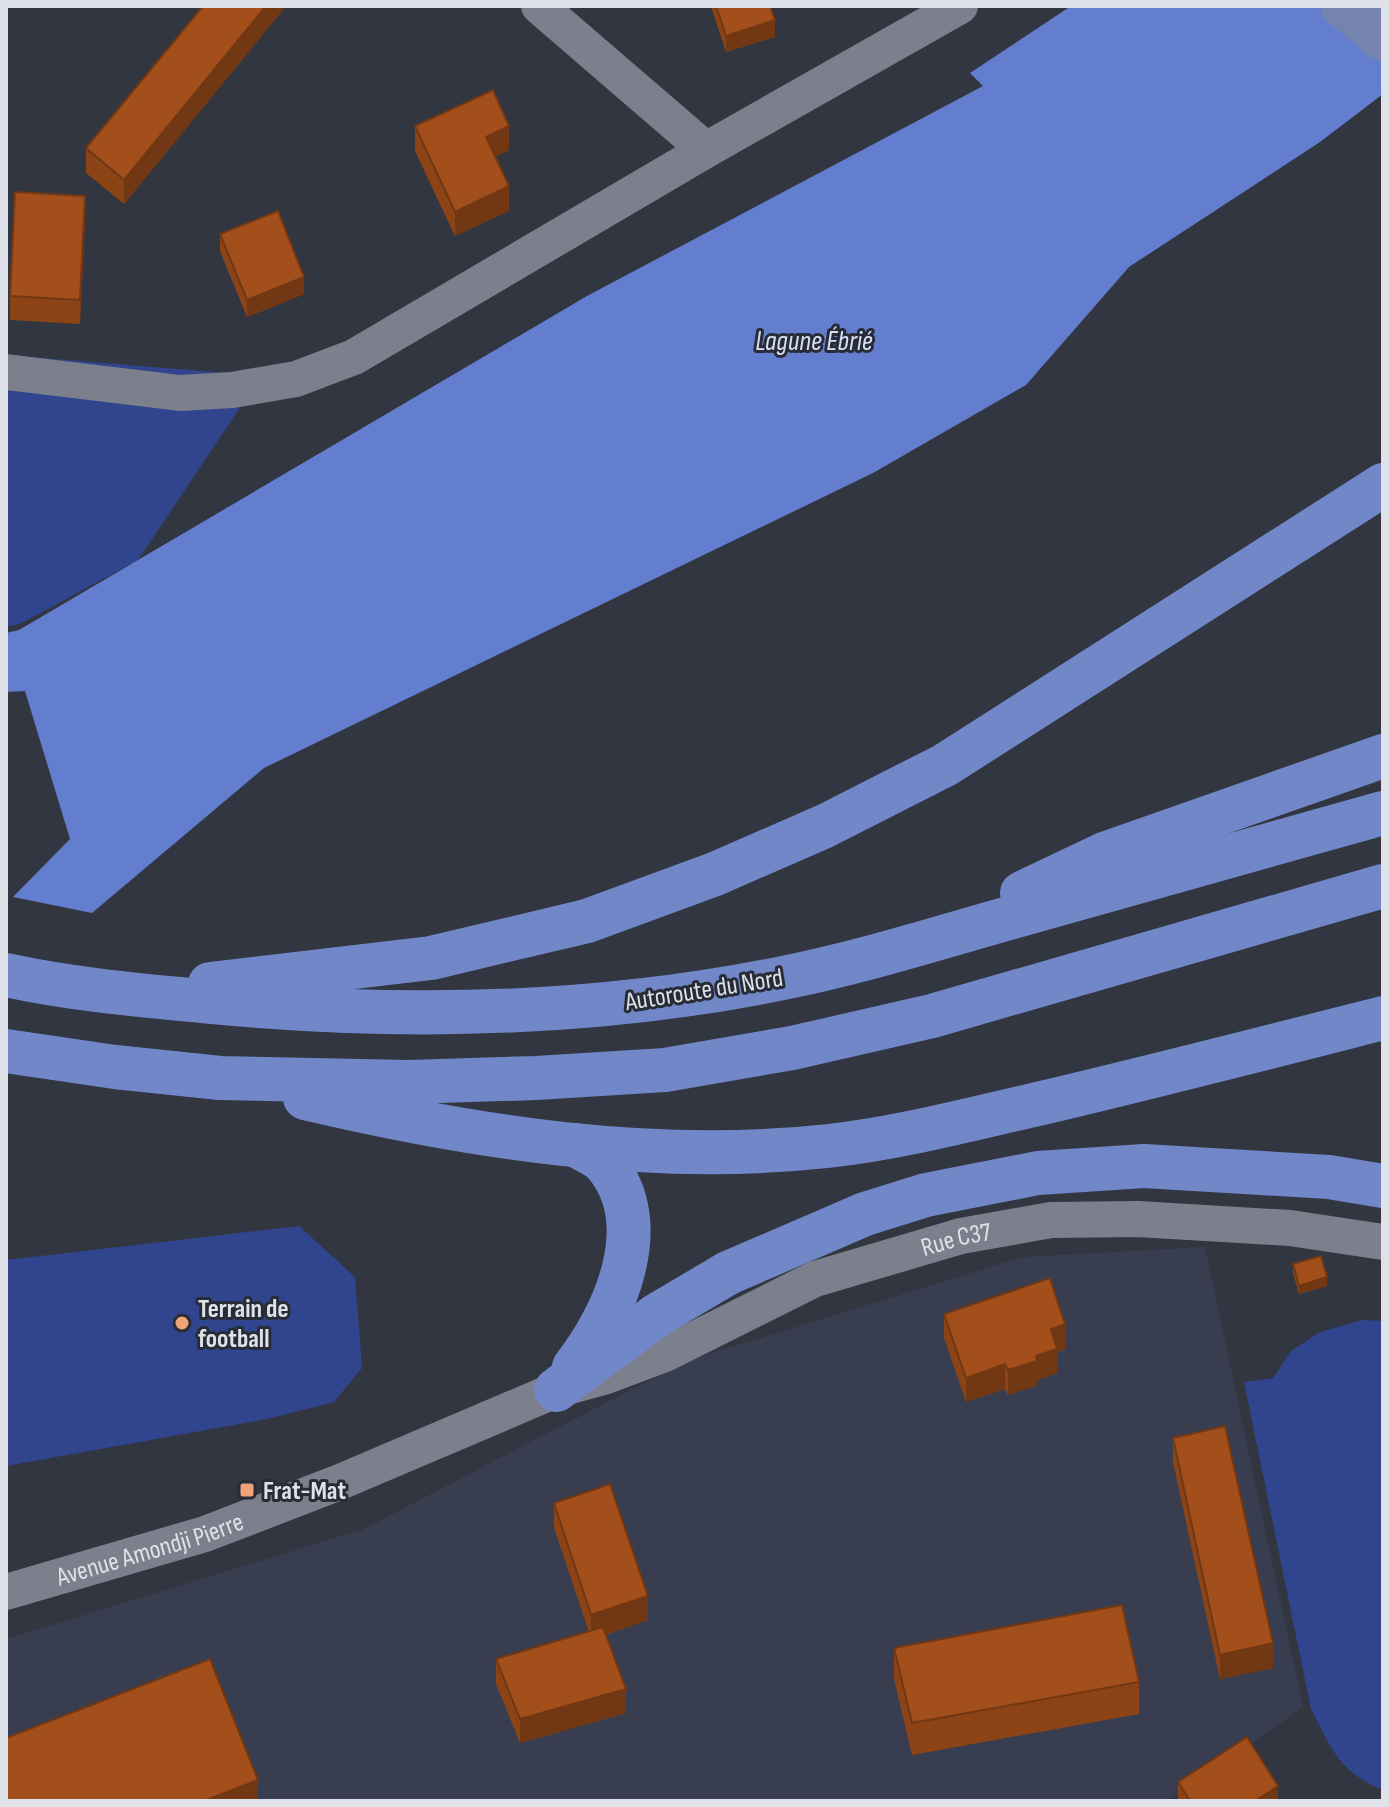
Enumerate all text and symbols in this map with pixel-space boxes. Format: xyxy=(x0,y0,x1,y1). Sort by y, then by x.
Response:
water label: Lagune Ébrié xyxy=(755,325,873,358)
street label: Autoroute du Nord xyxy=(622,963,785,1018)
street label: Rue C37 xyxy=(917,1217,994,1264)
place label: Terrain de football xyxy=(198,1294,289,1355)
marker: Terrain de football xyxy=(173,1314,191,1332)
place label: Frat-Mat xyxy=(263,1476,346,1507)
marker: Frat-Mat xyxy=(238,1481,256,1499)
street label: Avenue Amondji Pierre xyxy=(52,1507,248,1594)

